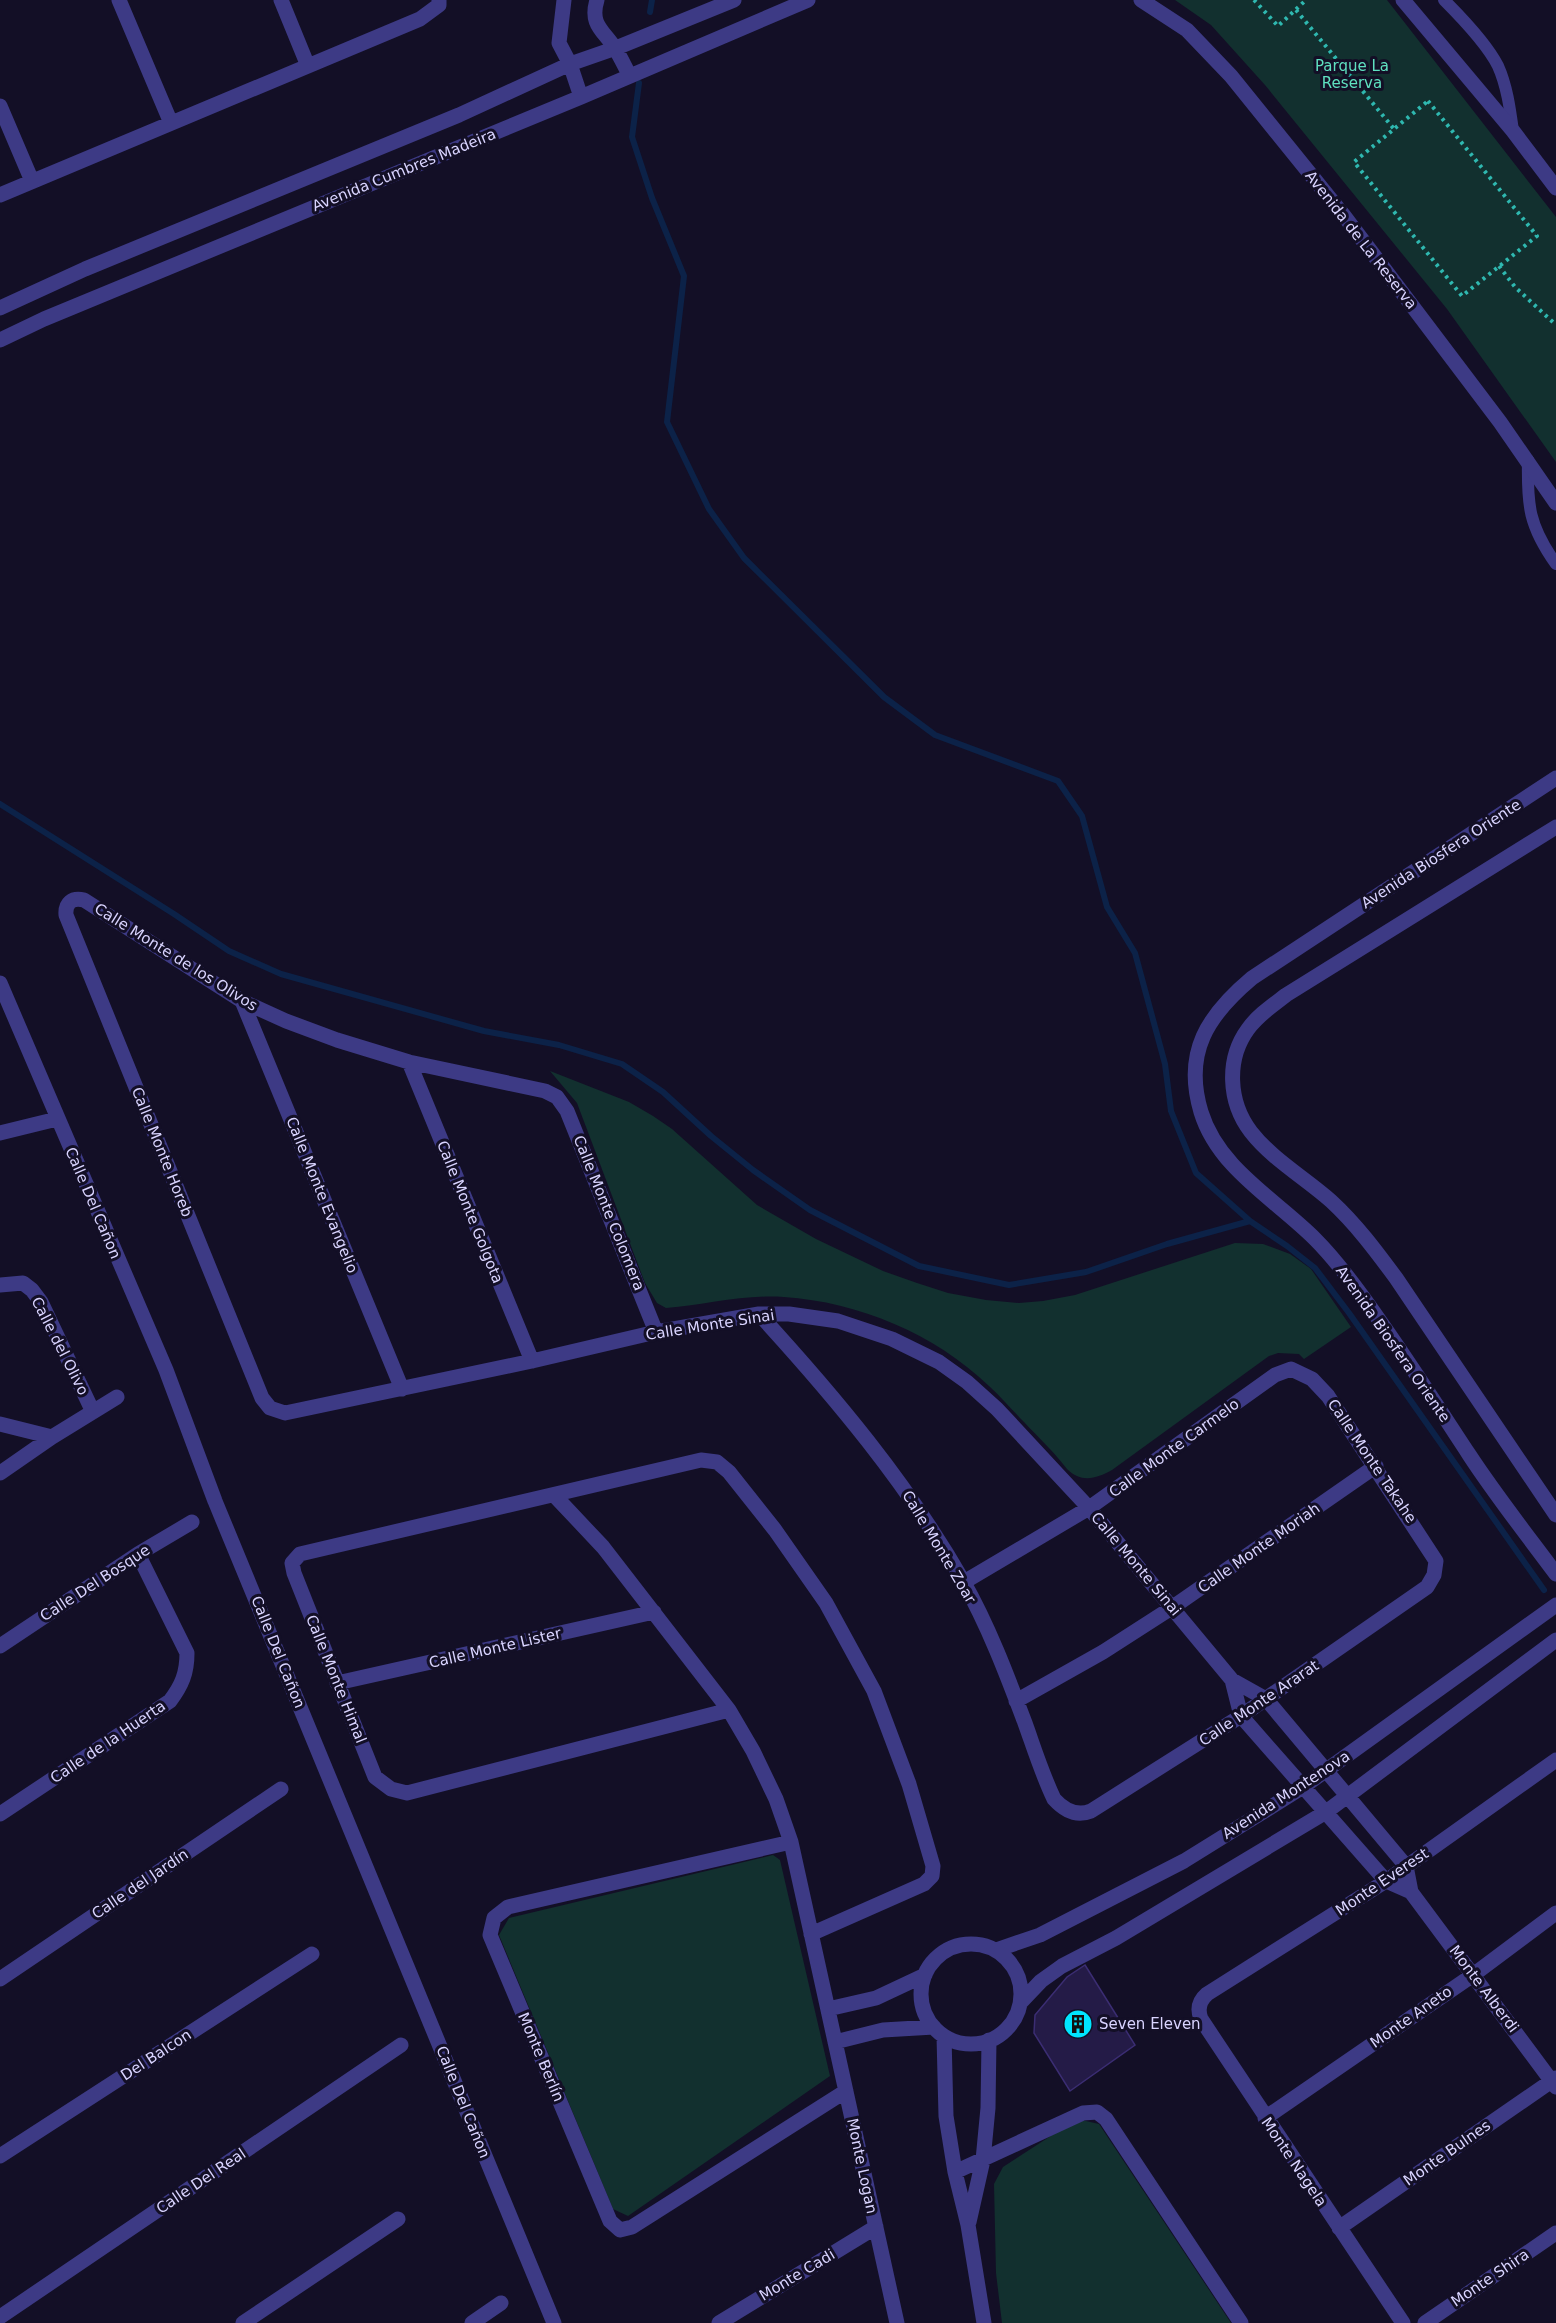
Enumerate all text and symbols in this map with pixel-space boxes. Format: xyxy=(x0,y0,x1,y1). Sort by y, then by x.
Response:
park label: Parque La Reserva xyxy=(1315,57,1389,92)
street label: Avenida Cumbres Madeira xyxy=(309,125,499,215)
street label: Avenida de La Reserva xyxy=(1301,167,1421,313)
street label: Avenida Biosfera Oriente xyxy=(1358,796,1524,912)
street label: Calle Monte de los Olivos xyxy=(91,899,261,1015)
street label: Calle Monte Horeb xyxy=(128,1084,196,1220)
street label: Calle Monte Evangelio xyxy=(282,1114,362,1276)
street label: Calle Monte Colomera xyxy=(570,1133,648,1293)
street label: Calle Monte Golgota xyxy=(433,1138,507,1286)
street label: Calle Del Cañon xyxy=(61,1144,125,1262)
street label: Avenida Biosfera Oriente xyxy=(1332,1262,1454,1426)
street label: Calle del Olivo xyxy=(27,1294,93,1398)
street label: Calle Monte Sinai xyxy=(644,1306,776,1344)
street label: Calle Monte Carmelo xyxy=(1105,1395,1243,1501)
street label: Calle Monte Takahe xyxy=(1324,1396,1420,1526)
street label: Calle Monte Zoar xyxy=(898,1487,980,1607)
street label: Calle Monte Moriah xyxy=(1195,1499,1323,1597)
street label: Calle Monte Sinai xyxy=(1087,1508,1185,1620)
street label: Calle Del Bosque xyxy=(37,1541,153,1625)
street label: Calle Del Cañon xyxy=(247,1593,309,1711)
street label: Calle Monte Himal xyxy=(302,1612,370,1746)
street label: Calle Monte Lister xyxy=(427,1624,564,1672)
street label: Calle Monte Ararat xyxy=(1196,1656,1322,1750)
street label: Calle de la Huerta xyxy=(47,1697,169,1787)
street label: Avenida Montenova xyxy=(1219,1747,1353,1843)
street label: Monte Everest xyxy=(1332,1844,1432,1920)
street label: Calle del Jardín xyxy=(88,1845,192,1923)
street label: Monte Alberdi xyxy=(1445,1942,1523,2036)
street label: Monte Aneto xyxy=(1367,1982,1455,2052)
building icon: Seven Eleven xyxy=(1062,2008,1094,2040)
street label: Monte Berlín xyxy=(514,2010,568,2104)
place label: Seven Eleven xyxy=(1099,2015,1201,2033)
street label: Del Balcon xyxy=(117,2026,195,2084)
street label: Calle Del Cañon xyxy=(432,2043,494,2161)
street label: Monte Nagela xyxy=(1257,2114,1331,2210)
street label: Monte Bulnes xyxy=(1400,2116,1494,2190)
street label: Monte Logan xyxy=(843,2117,881,2215)
street label: Calle Del Real xyxy=(153,2144,249,2218)
street label: Monte Cadi xyxy=(756,2245,838,2305)
street label: Monte Shira xyxy=(1448,2245,1532,2311)

